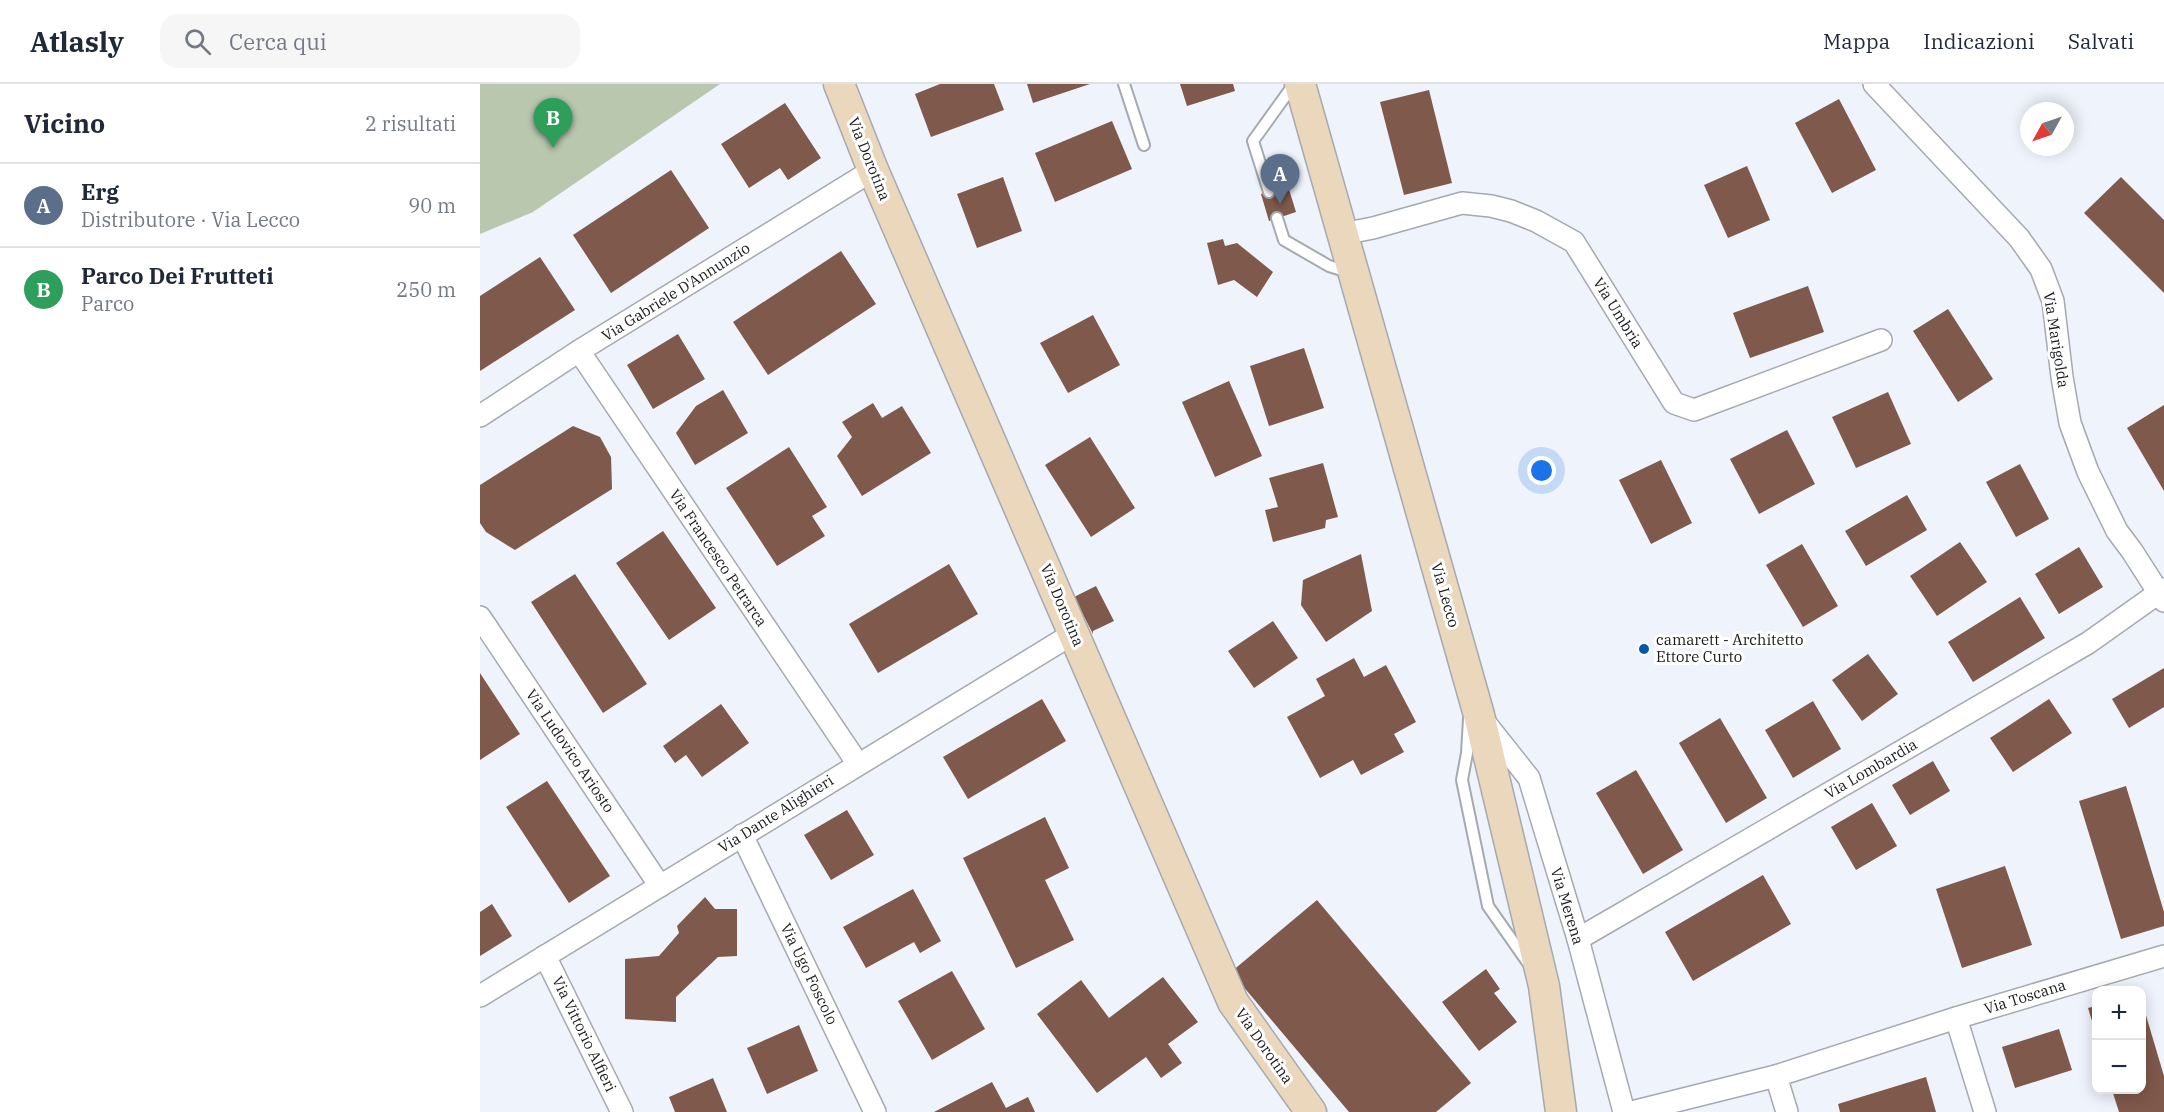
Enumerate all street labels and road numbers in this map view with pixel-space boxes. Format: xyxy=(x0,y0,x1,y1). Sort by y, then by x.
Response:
street label: Via Dorotina xyxy=(844,114,895,203)
street label: Via Gabriele D'Annunzio xyxy=(598,238,753,345)
street label: Via Umbria xyxy=(1589,274,1648,352)
street label: Via Marigolda xyxy=(2040,291,2073,389)
street label: Via Francesco Petrarca xyxy=(665,485,772,630)
street label: Via Lecco xyxy=(1427,560,1464,630)
street label: Via Dorotina xyxy=(1037,561,1088,649)
street label: Via Ludovico Ariosto xyxy=(522,685,619,816)
street label: Via Lombardia xyxy=(1821,734,1920,803)
street label: Via Dante Alighieri xyxy=(715,770,837,857)
street label: Via Merena xyxy=(1547,865,1588,947)
street label: Via Ugo Foscolo xyxy=(777,920,842,1028)
street label: Via Vittorio Alfieri xyxy=(548,973,621,1095)
street label: Via Toscana xyxy=(1982,975,2068,1018)
street label: Via Dorotina xyxy=(1231,1004,1297,1087)

